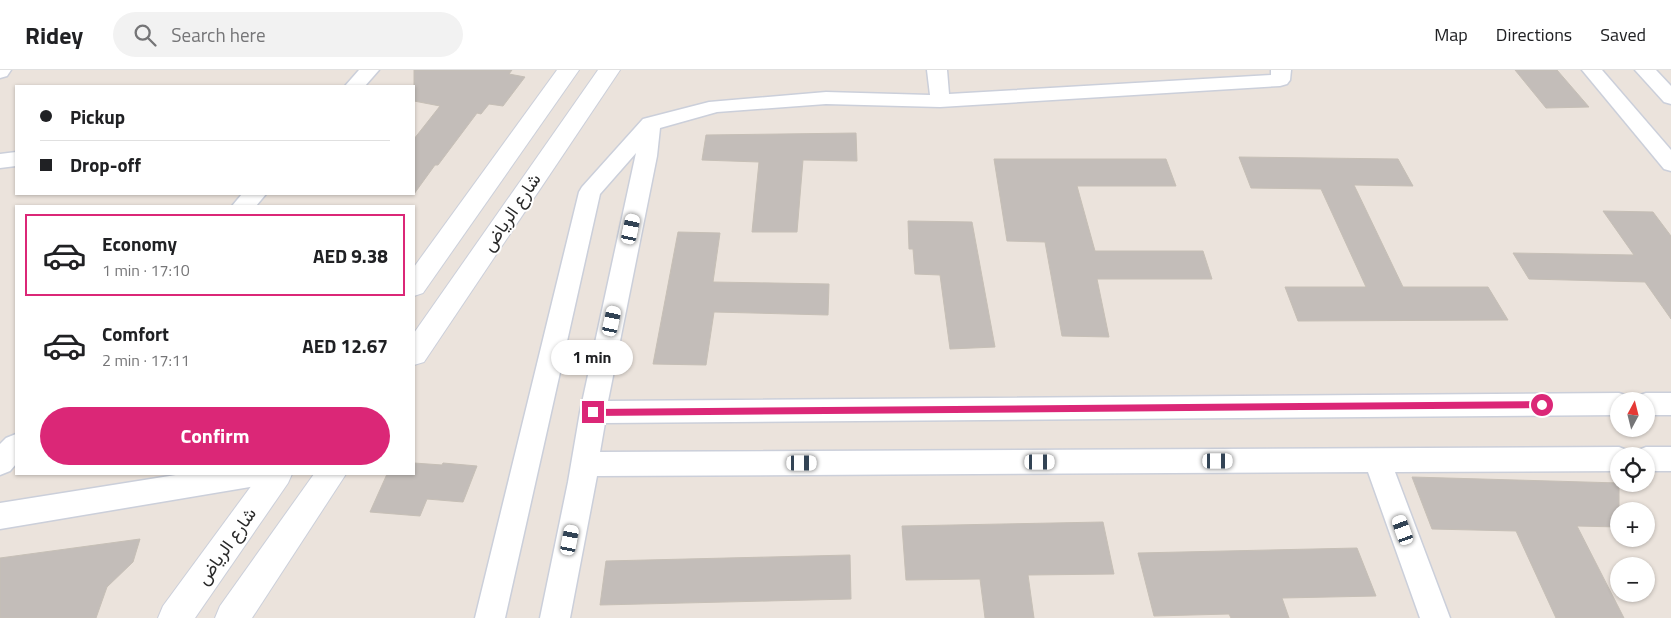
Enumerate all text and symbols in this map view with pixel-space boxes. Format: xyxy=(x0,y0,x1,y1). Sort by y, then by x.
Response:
search box xyxy=(113,12,463,57)
text: Ridey xyxy=(25,17,83,53)
text: Search here xyxy=(171,20,266,49)
icon: search xyxy=(131,21,159,49)
text: Map xyxy=(1434,21,1468,48)
text: Directions xyxy=(1496,21,1572,48)
text: Saved xyxy=(1600,21,1646,48)
text: Pickup xyxy=(70,102,125,131)
text: Drop-off xyxy=(70,150,141,179)
street label: شارع الرياض xyxy=(475,167,547,257)
car xyxy=(620,213,641,245)
text: Economy xyxy=(102,229,177,258)
icon: car xyxy=(42,233,87,278)
text: AED 9.38 xyxy=(313,241,388,270)
text: 1 min · 17:10 xyxy=(102,258,190,282)
car xyxy=(601,305,622,337)
text: Comfort xyxy=(102,319,169,348)
icon: car xyxy=(42,323,87,368)
text: AED 12.67 xyxy=(302,331,388,360)
callout: 1 min xyxy=(552,340,634,374)
text: 1 min xyxy=(573,345,611,369)
text: 2 min · 17:11 xyxy=(102,348,190,372)
north arrow xyxy=(1610,392,1655,438)
map controls xyxy=(1610,392,1655,602)
route start xyxy=(1531,394,1553,416)
route end xyxy=(582,401,604,423)
button: Confirm xyxy=(40,407,390,465)
button: locate xyxy=(1610,447,1655,492)
car xyxy=(1203,454,1233,469)
car xyxy=(1025,455,1055,470)
car xyxy=(787,456,817,471)
street label: شارع الرياض xyxy=(189,502,263,590)
button: + xyxy=(1610,502,1655,547)
car xyxy=(1390,513,1415,547)
car xyxy=(559,524,580,556)
button: − xyxy=(1610,557,1655,602)

